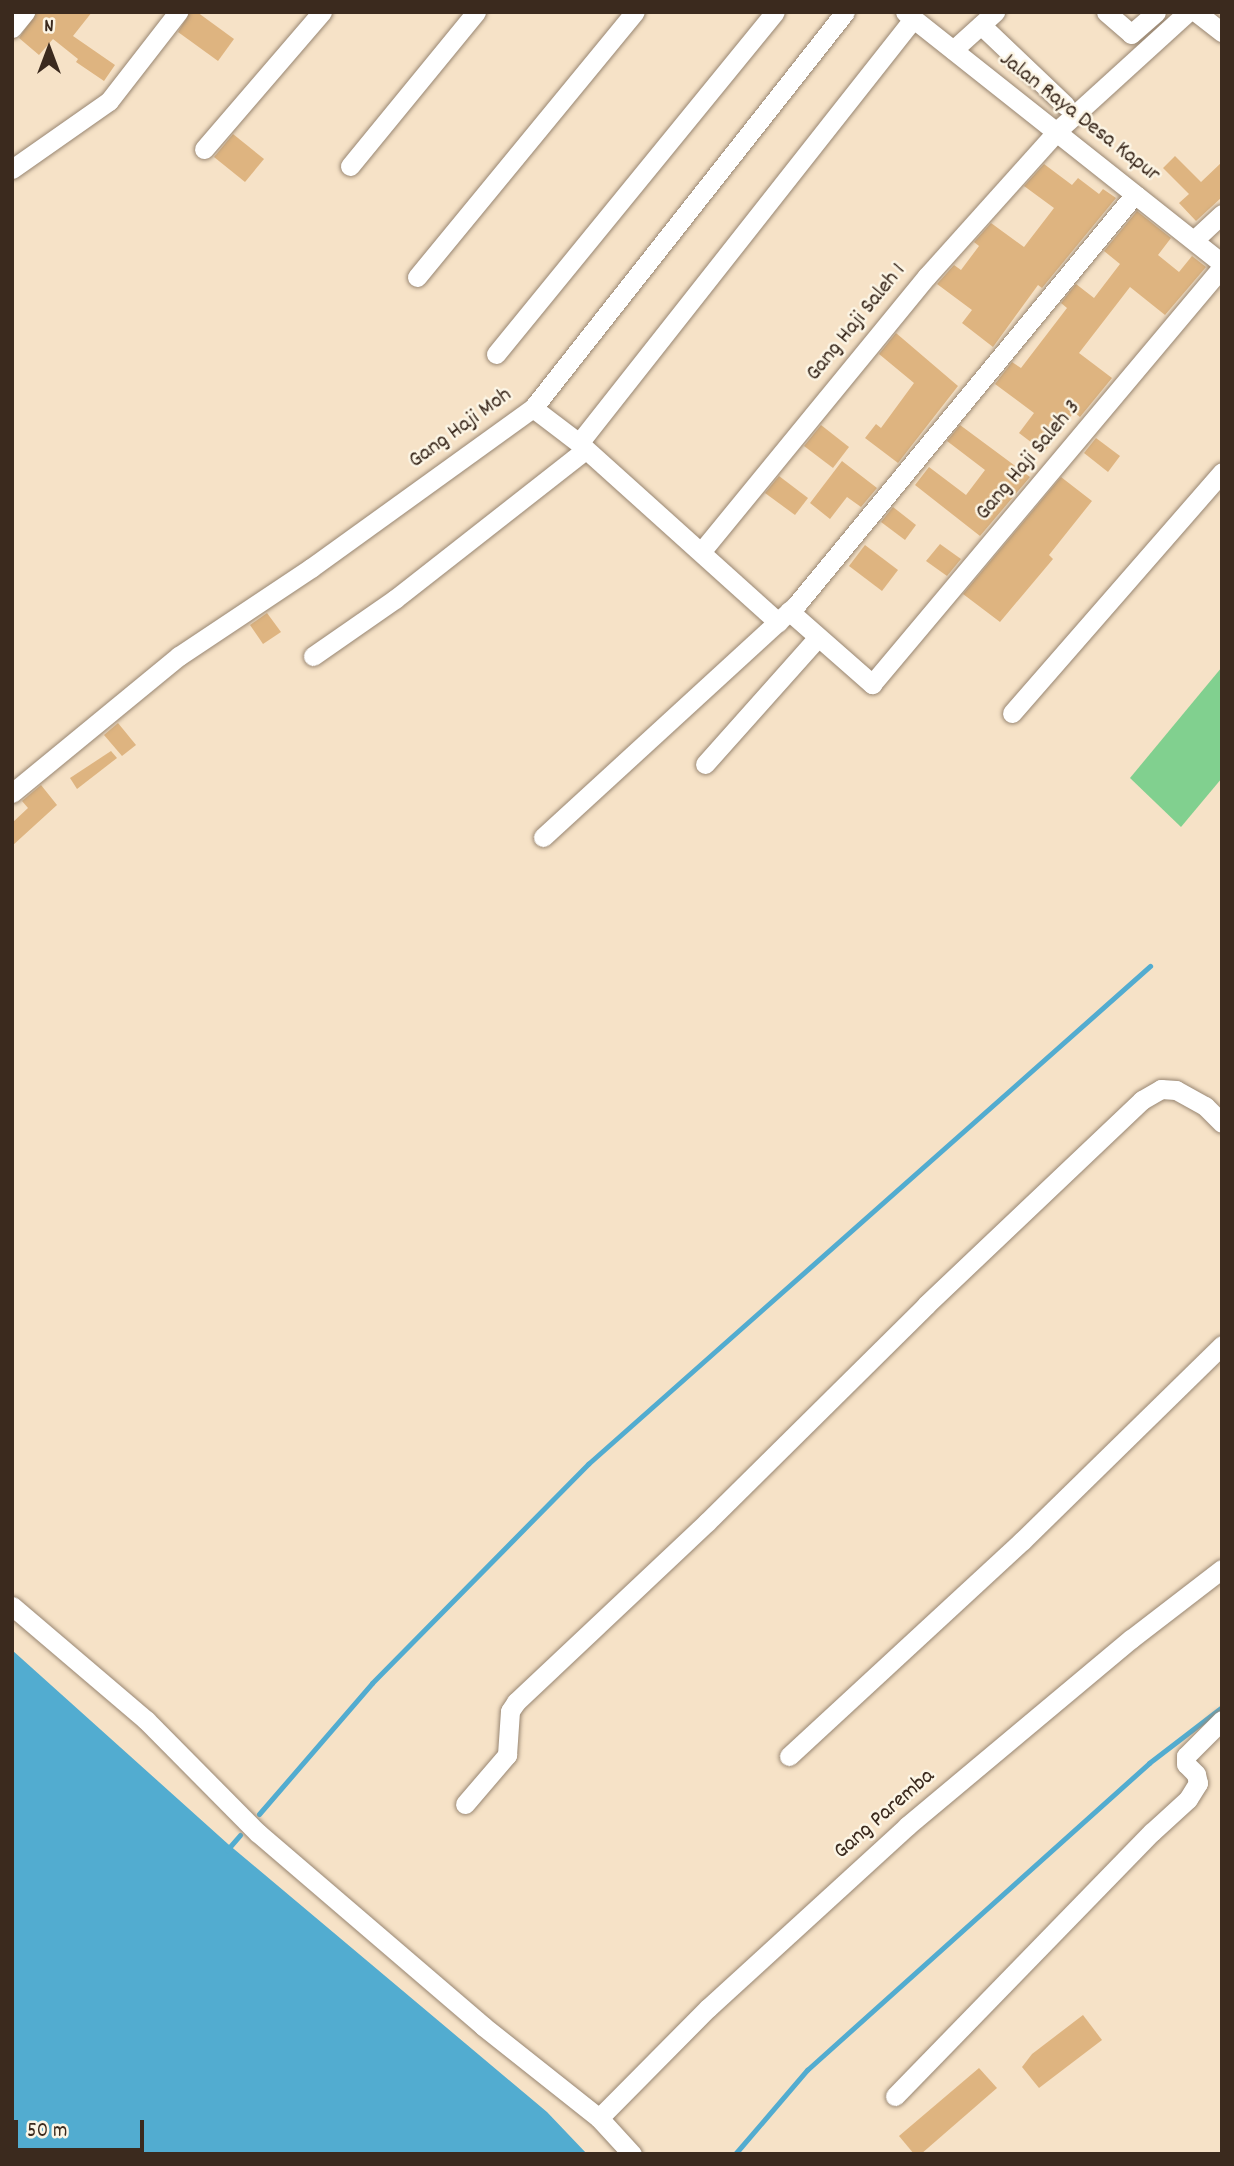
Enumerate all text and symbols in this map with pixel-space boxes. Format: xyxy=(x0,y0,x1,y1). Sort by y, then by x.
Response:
north arrow xyxy=(14,14,84,84)
text: N xyxy=(44,14,54,41)
street label: Jalan Raya Desa Kapur xyxy=(993,47,1165,189)
street label: Gang Haji Saleh 1 xyxy=(801,258,913,388)
street label: Gang Haji Moh xyxy=(404,382,518,476)
street label: Gang Haji Saleh 3 xyxy=(971,395,1087,527)
street label: Gang Paremba xyxy=(829,1764,941,1866)
scale bar xyxy=(18,2106,147,2150)
text: 50 m xyxy=(27,2117,67,2147)

